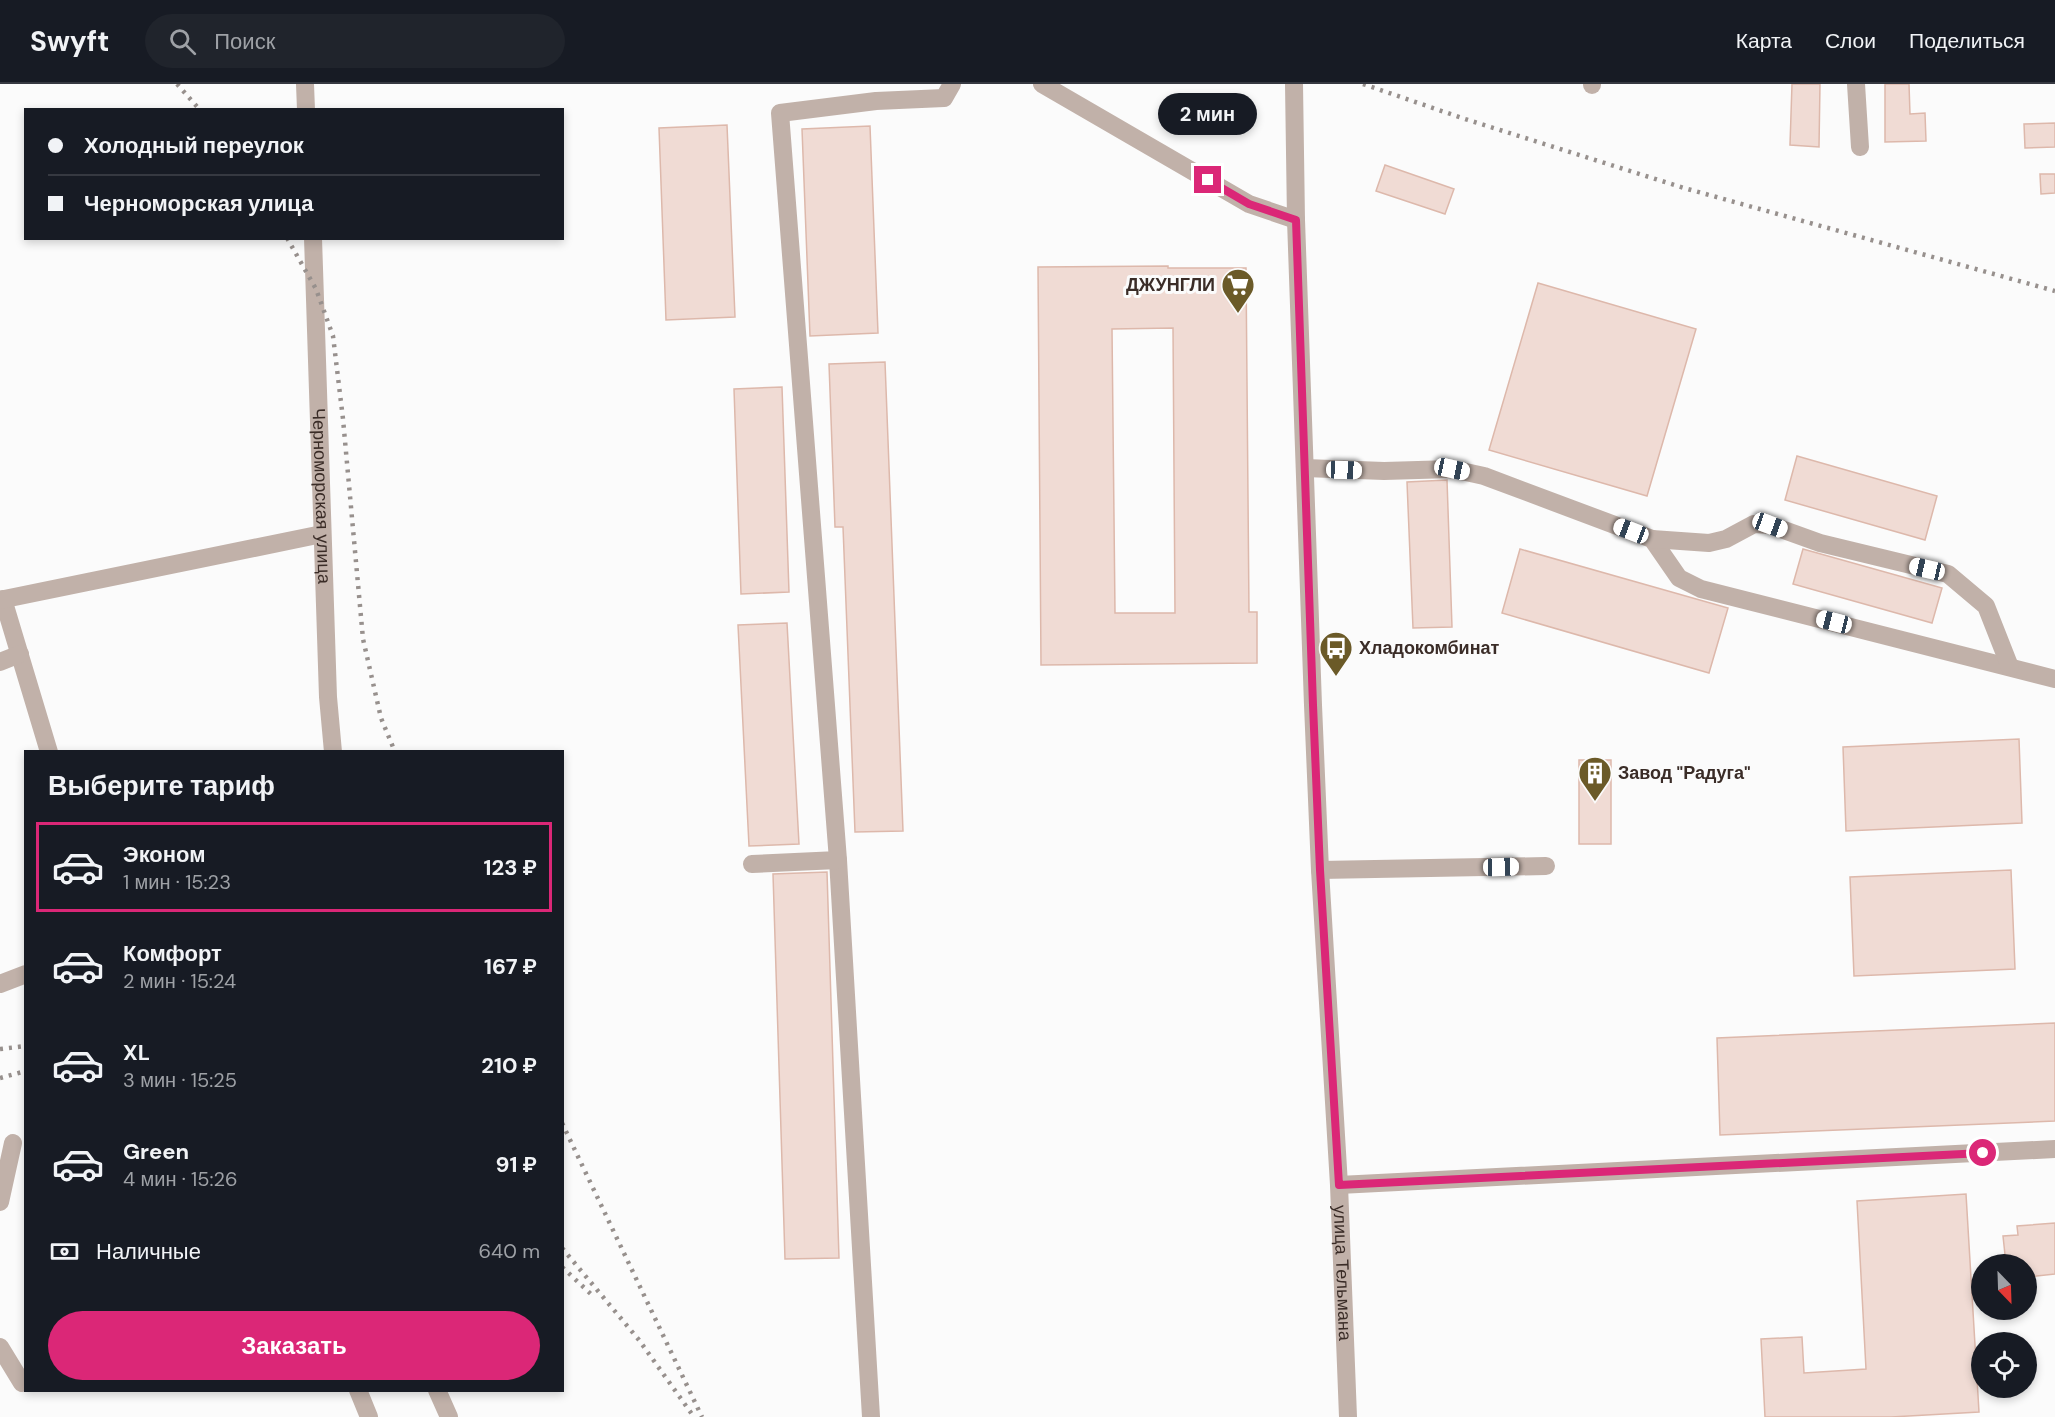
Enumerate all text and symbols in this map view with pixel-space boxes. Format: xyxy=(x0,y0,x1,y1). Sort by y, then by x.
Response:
search box xyxy=(145,14,565,68)
text: Swyft xyxy=(30,23,109,60)
icon: search xyxy=(166,25,199,58)
text: Поиск xyxy=(214,27,275,56)
text: Карта xyxy=(1736,27,1792,55)
text: Слои xyxy=(1825,27,1876,55)
text: Поделиться xyxy=(1909,27,2025,55)
callout: 2 мин xyxy=(1158,93,1258,135)
text: 2 мин xyxy=(1180,101,1235,127)
text: Холодный переулок xyxy=(84,131,304,160)
route end xyxy=(1194,166,1221,193)
text: Черноморская улица xyxy=(84,189,313,218)
supermarket icon: ДЖУНГЛИ xyxy=(1220,267,1256,314)
place label: ДЖУНГЛИ xyxy=(1126,273,1215,297)
street label: Черноморская улица xyxy=(307,408,336,585)
car xyxy=(1433,456,1471,482)
car xyxy=(1326,460,1362,480)
car xyxy=(1750,510,1790,540)
car xyxy=(1611,516,1651,546)
car xyxy=(1907,556,1947,582)
car xyxy=(1814,609,1854,635)
bus stop icon: Хладокомбинат xyxy=(1318,630,1354,677)
place label: Хладокомбинат xyxy=(1359,636,1500,660)
building icon: Завод "Радуга" xyxy=(1577,755,1613,802)
place label: Завод "Радуга" xyxy=(1618,761,1751,785)
text: Выберите тариф xyxy=(48,768,275,803)
icon: car xyxy=(51,840,105,894)
text: Эконом xyxy=(123,840,206,869)
text: 123 ₽ xyxy=(483,853,537,882)
car xyxy=(1483,858,1519,876)
text: 1 мин · 15:23 xyxy=(123,869,231,895)
icon: car xyxy=(51,939,105,993)
text: Комфорт xyxy=(123,939,222,968)
text: 167 ₽ xyxy=(484,952,537,981)
text: 2 мин · 15:24 xyxy=(123,968,236,994)
icon: car xyxy=(51,1038,105,1092)
text: XL xyxy=(123,1038,150,1067)
text: 210 ₽ xyxy=(481,1051,537,1080)
text: 3 мин · 15:25 xyxy=(123,1067,237,1093)
icon: car xyxy=(51,1137,105,1191)
text: Green xyxy=(123,1137,189,1166)
route start xyxy=(1969,1139,1996,1166)
text: 91 ₽ xyxy=(496,1150,537,1179)
text: 4 мин · 15:26 xyxy=(123,1166,238,1192)
street label: улица Тельмана xyxy=(1328,1204,1357,1342)
icon: cash xyxy=(48,1235,81,1268)
text: Наличные xyxy=(96,1237,201,1266)
text: 640 m xyxy=(478,1238,540,1264)
north arrow xyxy=(1971,1254,2037,1320)
map controls xyxy=(1971,1254,2037,1398)
button: Заказать xyxy=(48,1311,540,1380)
button: locate xyxy=(1971,1332,2037,1398)

